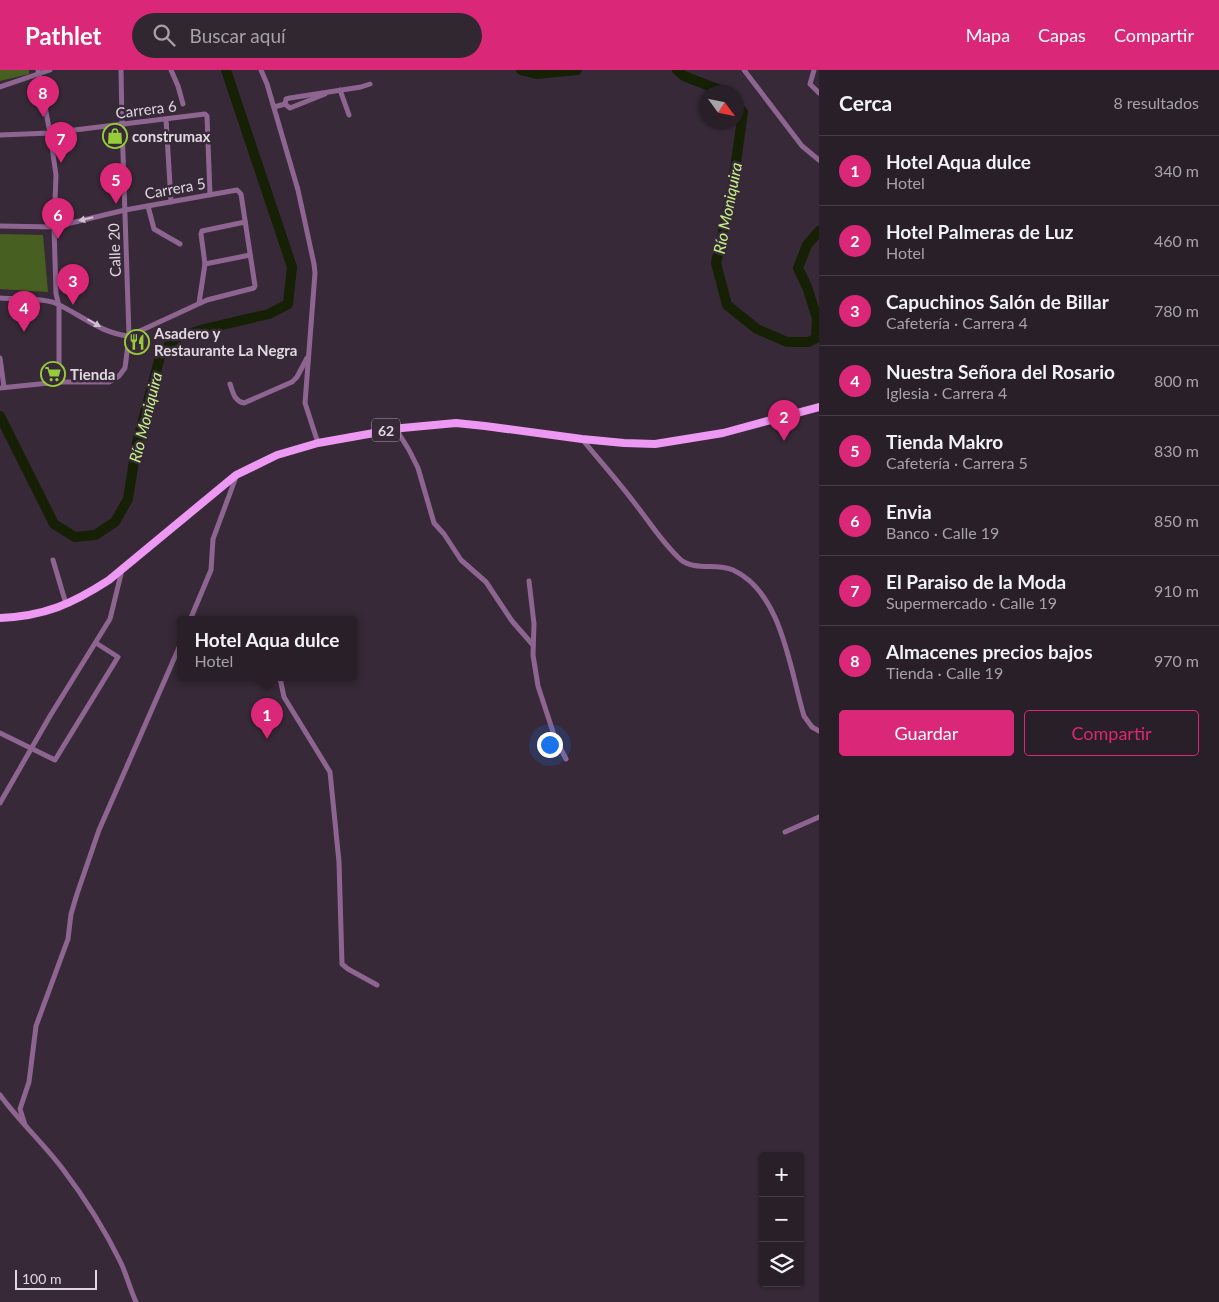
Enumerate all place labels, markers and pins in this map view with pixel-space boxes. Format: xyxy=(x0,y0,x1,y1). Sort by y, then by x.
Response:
pin: 8 xyxy=(27,76,59,117)
pin: 7 xyxy=(45,122,77,163)
shop icon: construmax xyxy=(102,123,128,149)
place label: construmax xyxy=(132,127,211,145)
pin: 5 xyxy=(100,163,132,204)
pin: 6 xyxy=(42,198,74,239)
pin: 3 xyxy=(57,264,89,305)
pin: 4 xyxy=(8,291,40,332)
place label: Asadero y Restaurante La Negra xyxy=(153,324,297,359)
restaurant icon: Asadero y Restaurante La Negra xyxy=(124,329,150,355)
supermarket icon: Tienda xyxy=(40,361,66,387)
place label: Tienda xyxy=(70,365,115,383)
pin: 2 xyxy=(768,400,800,441)
pin: 1 xyxy=(251,698,283,739)

